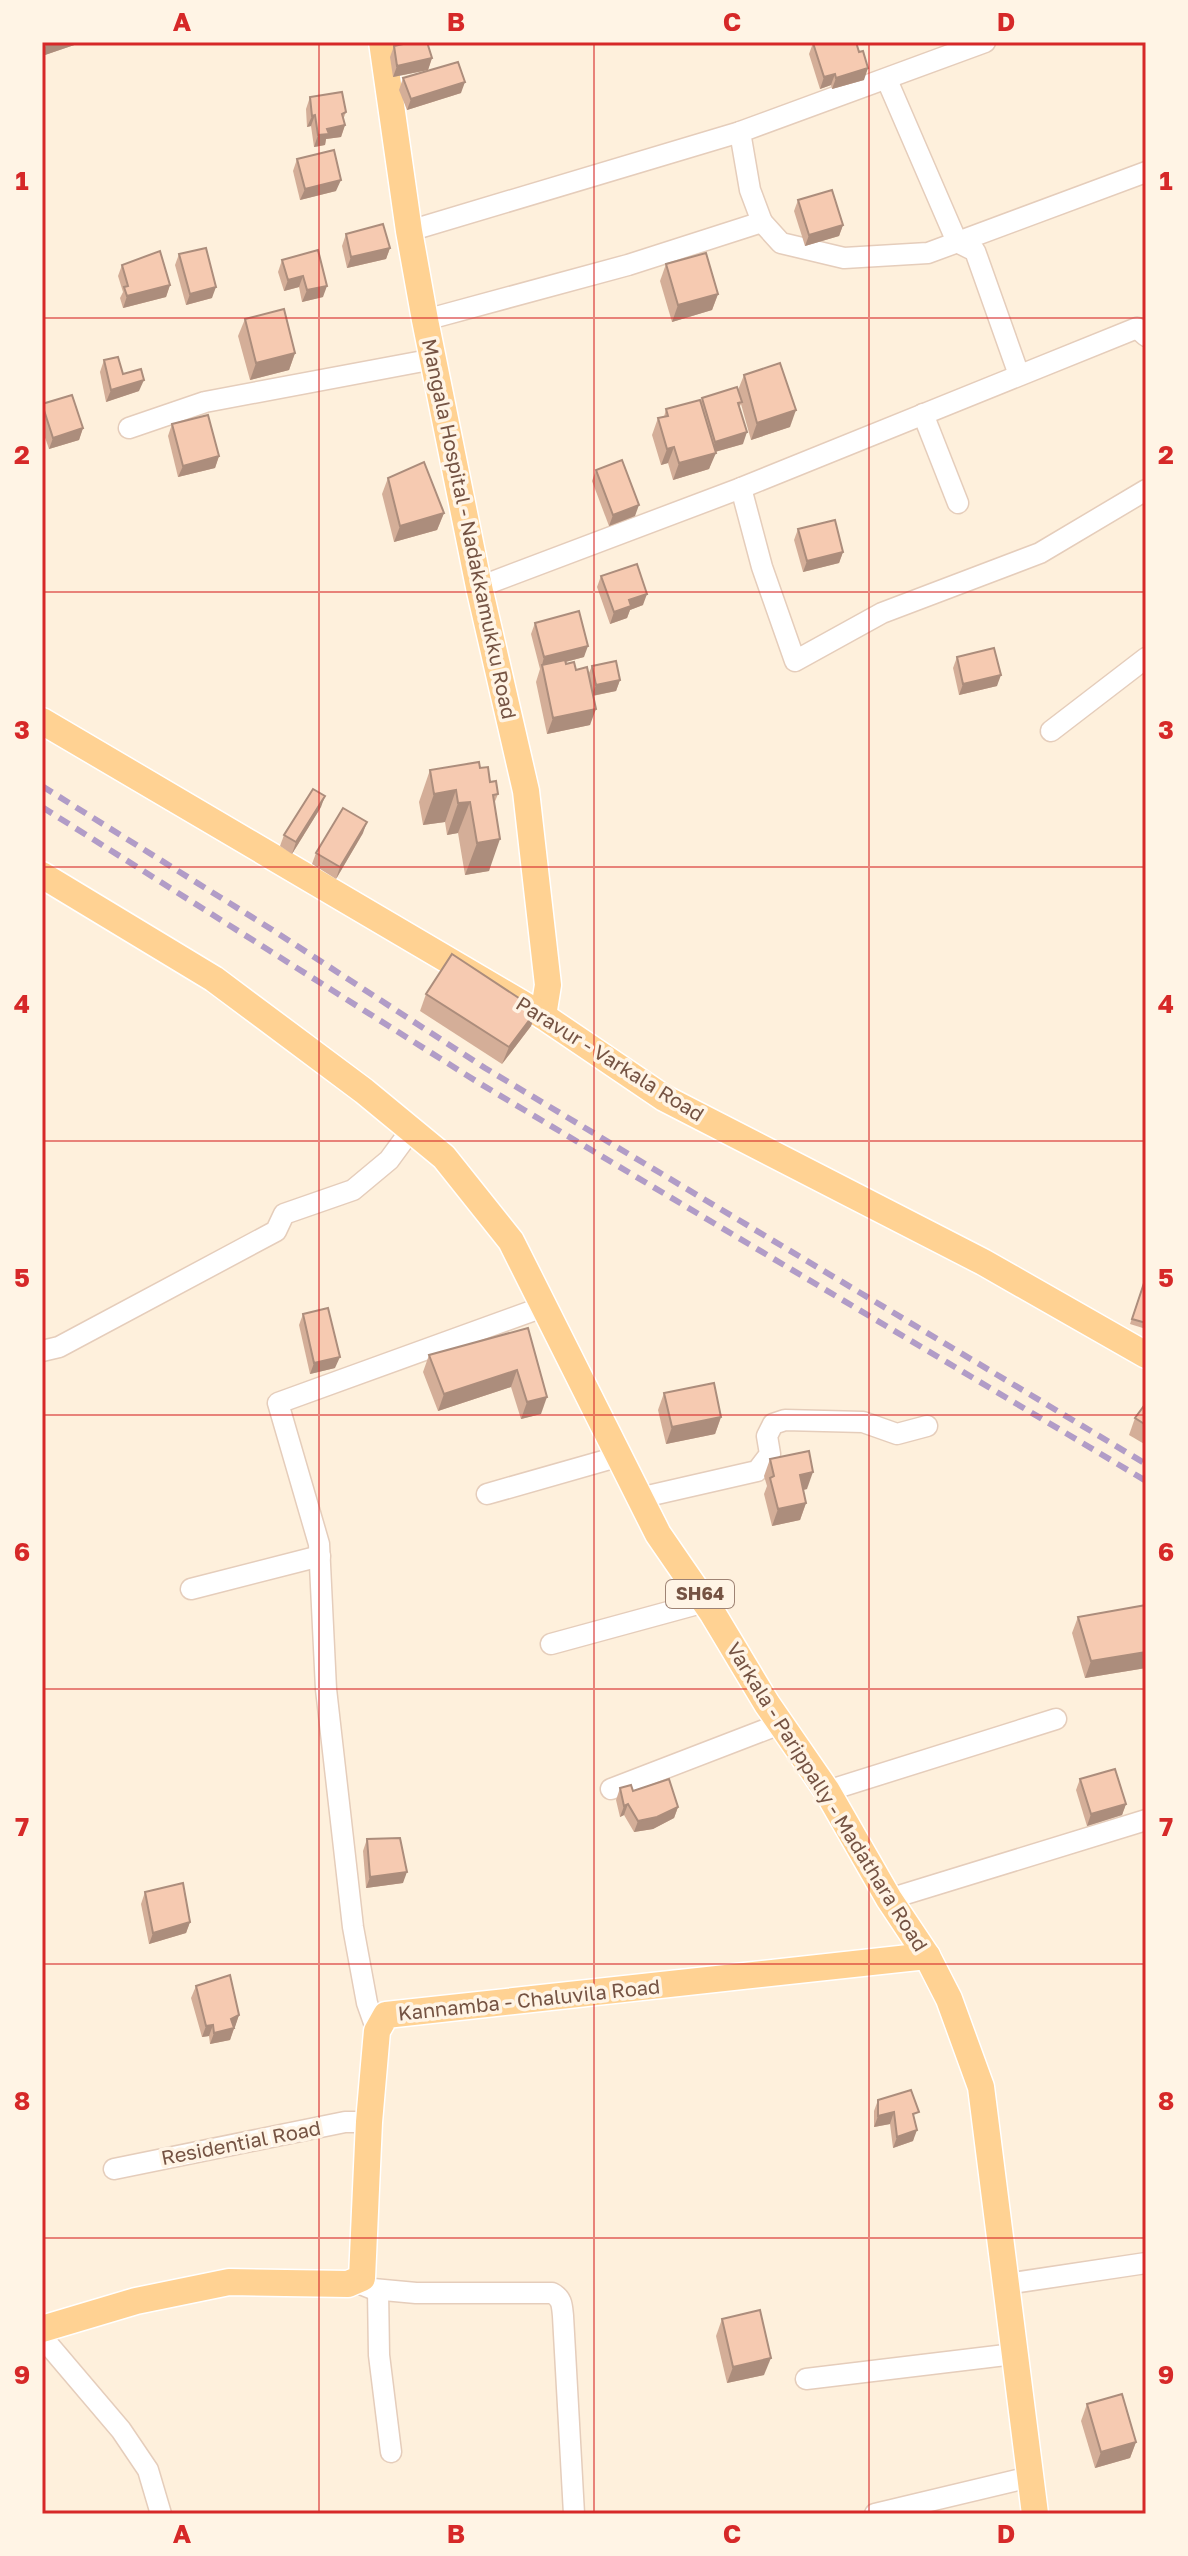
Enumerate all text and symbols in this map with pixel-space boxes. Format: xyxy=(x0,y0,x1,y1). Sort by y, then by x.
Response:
text: A xyxy=(173,6,192,37)
text: B xyxy=(447,6,465,37)
text: C xyxy=(723,6,741,37)
text: D xyxy=(997,6,1015,37)
text: 1 xyxy=(15,165,29,196)
text: 1 xyxy=(1159,165,1173,196)
street label: Mangala Hospital - Nadakkamukku Road xyxy=(418,336,522,721)
text: 2 xyxy=(14,439,30,470)
text: 2 xyxy=(1158,439,1174,470)
text: 3 xyxy=(14,714,30,745)
text: 3 xyxy=(1158,714,1174,745)
text: 4 xyxy=(14,988,30,1019)
text: 4 xyxy=(1158,988,1174,1019)
street label: Paravur - Varkala Road xyxy=(512,991,709,1126)
text: 5 xyxy=(14,1262,30,1293)
text: 5 xyxy=(1158,1262,1174,1293)
text: 6 xyxy=(14,1536,30,1567)
text: 6 xyxy=(1158,1536,1174,1567)
road number: SH64 xyxy=(666,1580,734,1608)
street label: Varkala - Parippally - Madathara Road xyxy=(722,1638,933,1955)
text: 7 xyxy=(15,1811,29,1842)
text: 7 xyxy=(1159,1811,1173,1842)
street label: Kannamba - Chaluvila Road xyxy=(397,1973,661,2025)
text: 8 xyxy=(14,2085,30,2116)
text: 8 xyxy=(1158,2085,1174,2116)
street label: Residential Road xyxy=(159,2115,323,2169)
text: 9 xyxy=(14,2359,30,2390)
text: 9 xyxy=(1158,2359,1174,2390)
text: A xyxy=(173,2518,192,2549)
text: B xyxy=(447,2518,465,2549)
text: C xyxy=(723,2518,741,2549)
text: D xyxy=(997,2518,1015,2549)

